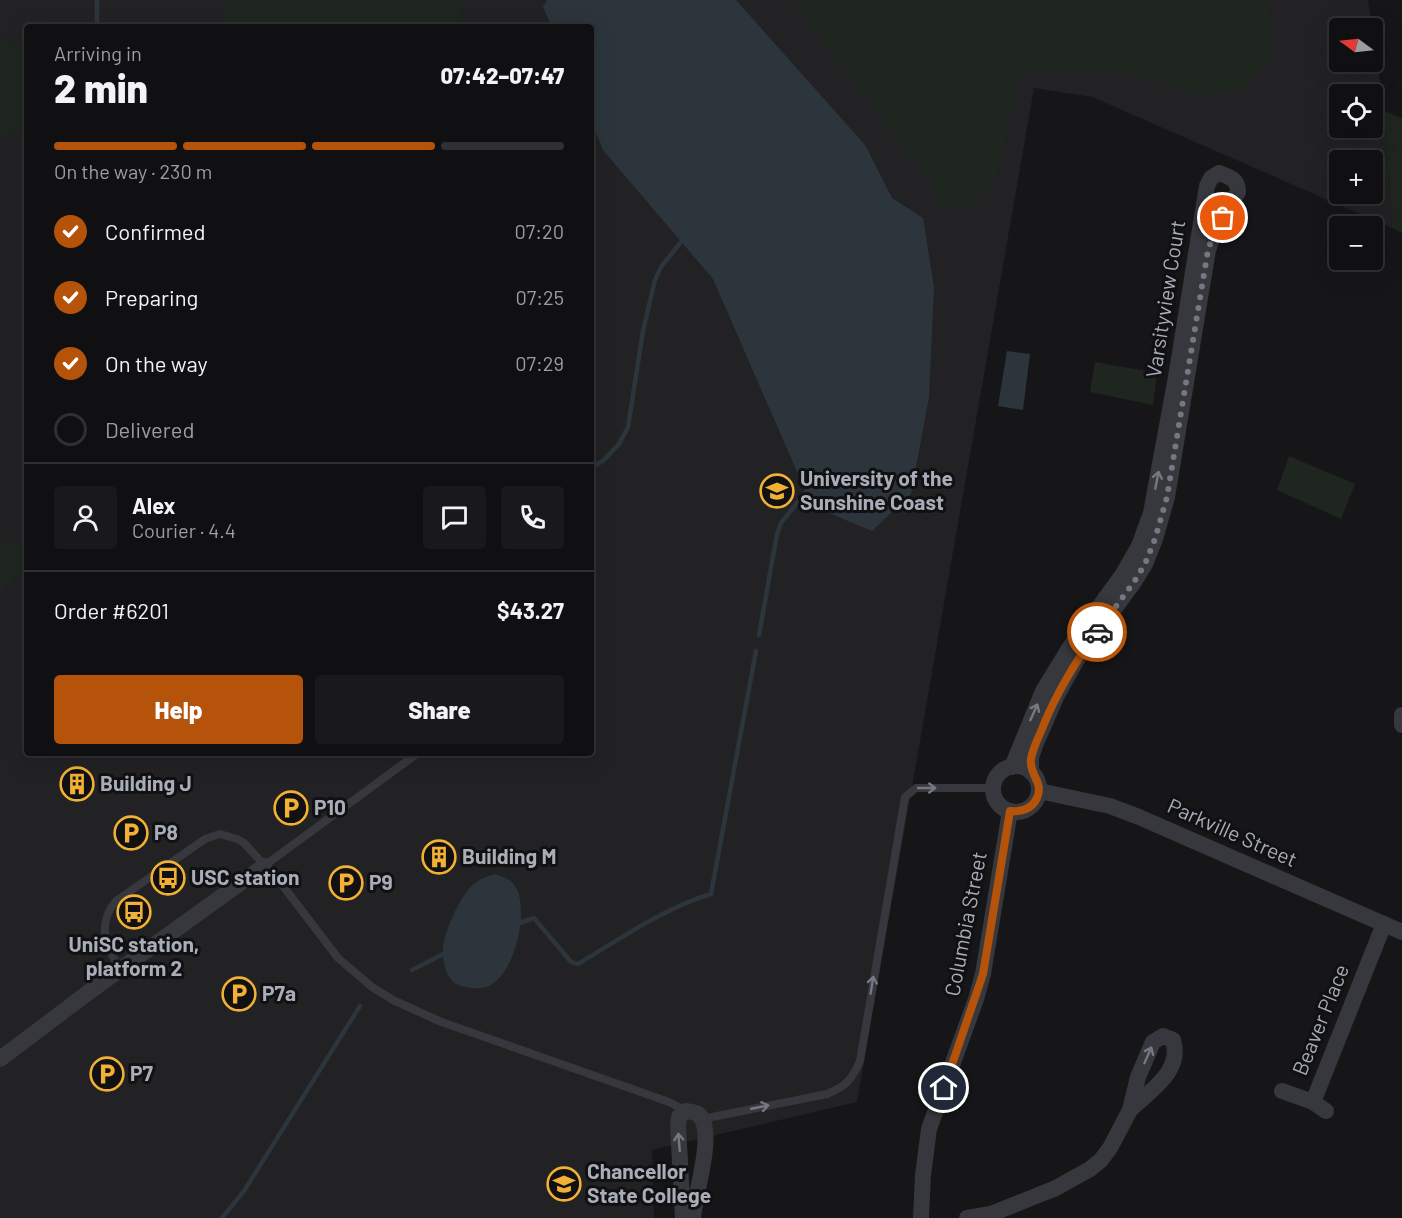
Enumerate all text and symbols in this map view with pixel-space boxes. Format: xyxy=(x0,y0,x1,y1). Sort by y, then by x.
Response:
north arrow xyxy=(1329,18,1383,72)
map controls xyxy=(1329,18,1383,270)
text: Arriving in xyxy=(54,41,142,65)
text: 07:42–07:47 xyxy=(440,62,564,88)
text: 2 min xyxy=(54,64,148,111)
button: locate xyxy=(1329,84,1383,138)
button: + xyxy=(1329,150,1383,204)
text: On the way · 230 m xyxy=(54,159,212,183)
pin xyxy=(1197,192,1248,243)
icon: bag xyxy=(1206,201,1239,234)
icon: check xyxy=(54,215,87,248)
button: − xyxy=(1329,216,1383,270)
text: Confirmed xyxy=(105,218,205,244)
street label: Varsityview Court xyxy=(1140,218,1189,379)
text: 07:20 xyxy=(514,219,564,243)
icon: check xyxy=(54,281,87,314)
text: Preparing xyxy=(105,284,198,310)
text: 07:25 xyxy=(515,285,564,309)
icon: check xyxy=(54,347,87,380)
text: On the way xyxy=(105,350,208,376)
text: 07:29 xyxy=(515,351,564,375)
text: Delivered xyxy=(105,416,194,442)
place label: University of the Sunshine Coast xyxy=(800,465,953,514)
one-way arrow xyxy=(1152,471,1163,491)
school or university icon: University of the Sunshine Coast xyxy=(759,473,795,509)
button: person xyxy=(54,486,117,549)
button: chat xyxy=(423,486,486,549)
button: phone xyxy=(501,486,564,549)
text: Alex xyxy=(132,492,175,518)
text: Courier · 4.4 xyxy=(132,518,236,542)
text: Order #6201 xyxy=(54,597,169,623)
text: $43.27 xyxy=(497,597,564,623)
courier xyxy=(1067,602,1127,662)
icon: car xyxy=(1081,616,1114,649)
button: Help xyxy=(54,675,303,744)
button: Share xyxy=(315,675,564,744)
one-way arrow xyxy=(1029,704,1040,722)
building icon: Building J xyxy=(59,766,95,802)
place label: Building J xyxy=(100,770,192,795)
one-way arrow xyxy=(917,782,937,794)
parking icon: P10 xyxy=(273,790,309,826)
street label: Parkville Street xyxy=(1164,792,1301,871)
place label: P10 xyxy=(314,794,346,819)
parking icon: P8 xyxy=(113,815,149,851)
place label: P8 xyxy=(154,819,178,844)
building icon: Building M xyxy=(421,839,457,875)
place label: Building M xyxy=(462,843,556,868)
street label: Columbia Street xyxy=(938,849,991,998)
bus stop icon: USC station xyxy=(150,860,186,896)
place label: USC station xyxy=(191,864,300,889)
parking icon: P9 xyxy=(328,865,364,901)
place label: P9 xyxy=(369,869,393,894)
bus stop icon: UniSC station, platform 2 xyxy=(116,894,152,930)
place label: UniSC station, platform 2 xyxy=(69,931,199,980)
street label: Beaver Place xyxy=(1286,960,1353,1079)
one-way arrow xyxy=(867,975,878,995)
parking icon: P7a xyxy=(221,976,257,1012)
place label: P7a xyxy=(262,980,296,1005)
one-way arrow xyxy=(1142,1046,1154,1064)
parking icon: P7 xyxy=(89,1056,125,1092)
place label: P7 xyxy=(130,1060,154,1085)
pin xyxy=(918,1062,969,1113)
icon: home xyxy=(927,1071,960,1104)
one-way arrow xyxy=(749,1101,769,1112)
one-way arrow xyxy=(673,1133,684,1153)
place label: Chancellor State College xyxy=(587,1158,711,1207)
school or university icon: Chancellor State College xyxy=(546,1166,582,1202)

